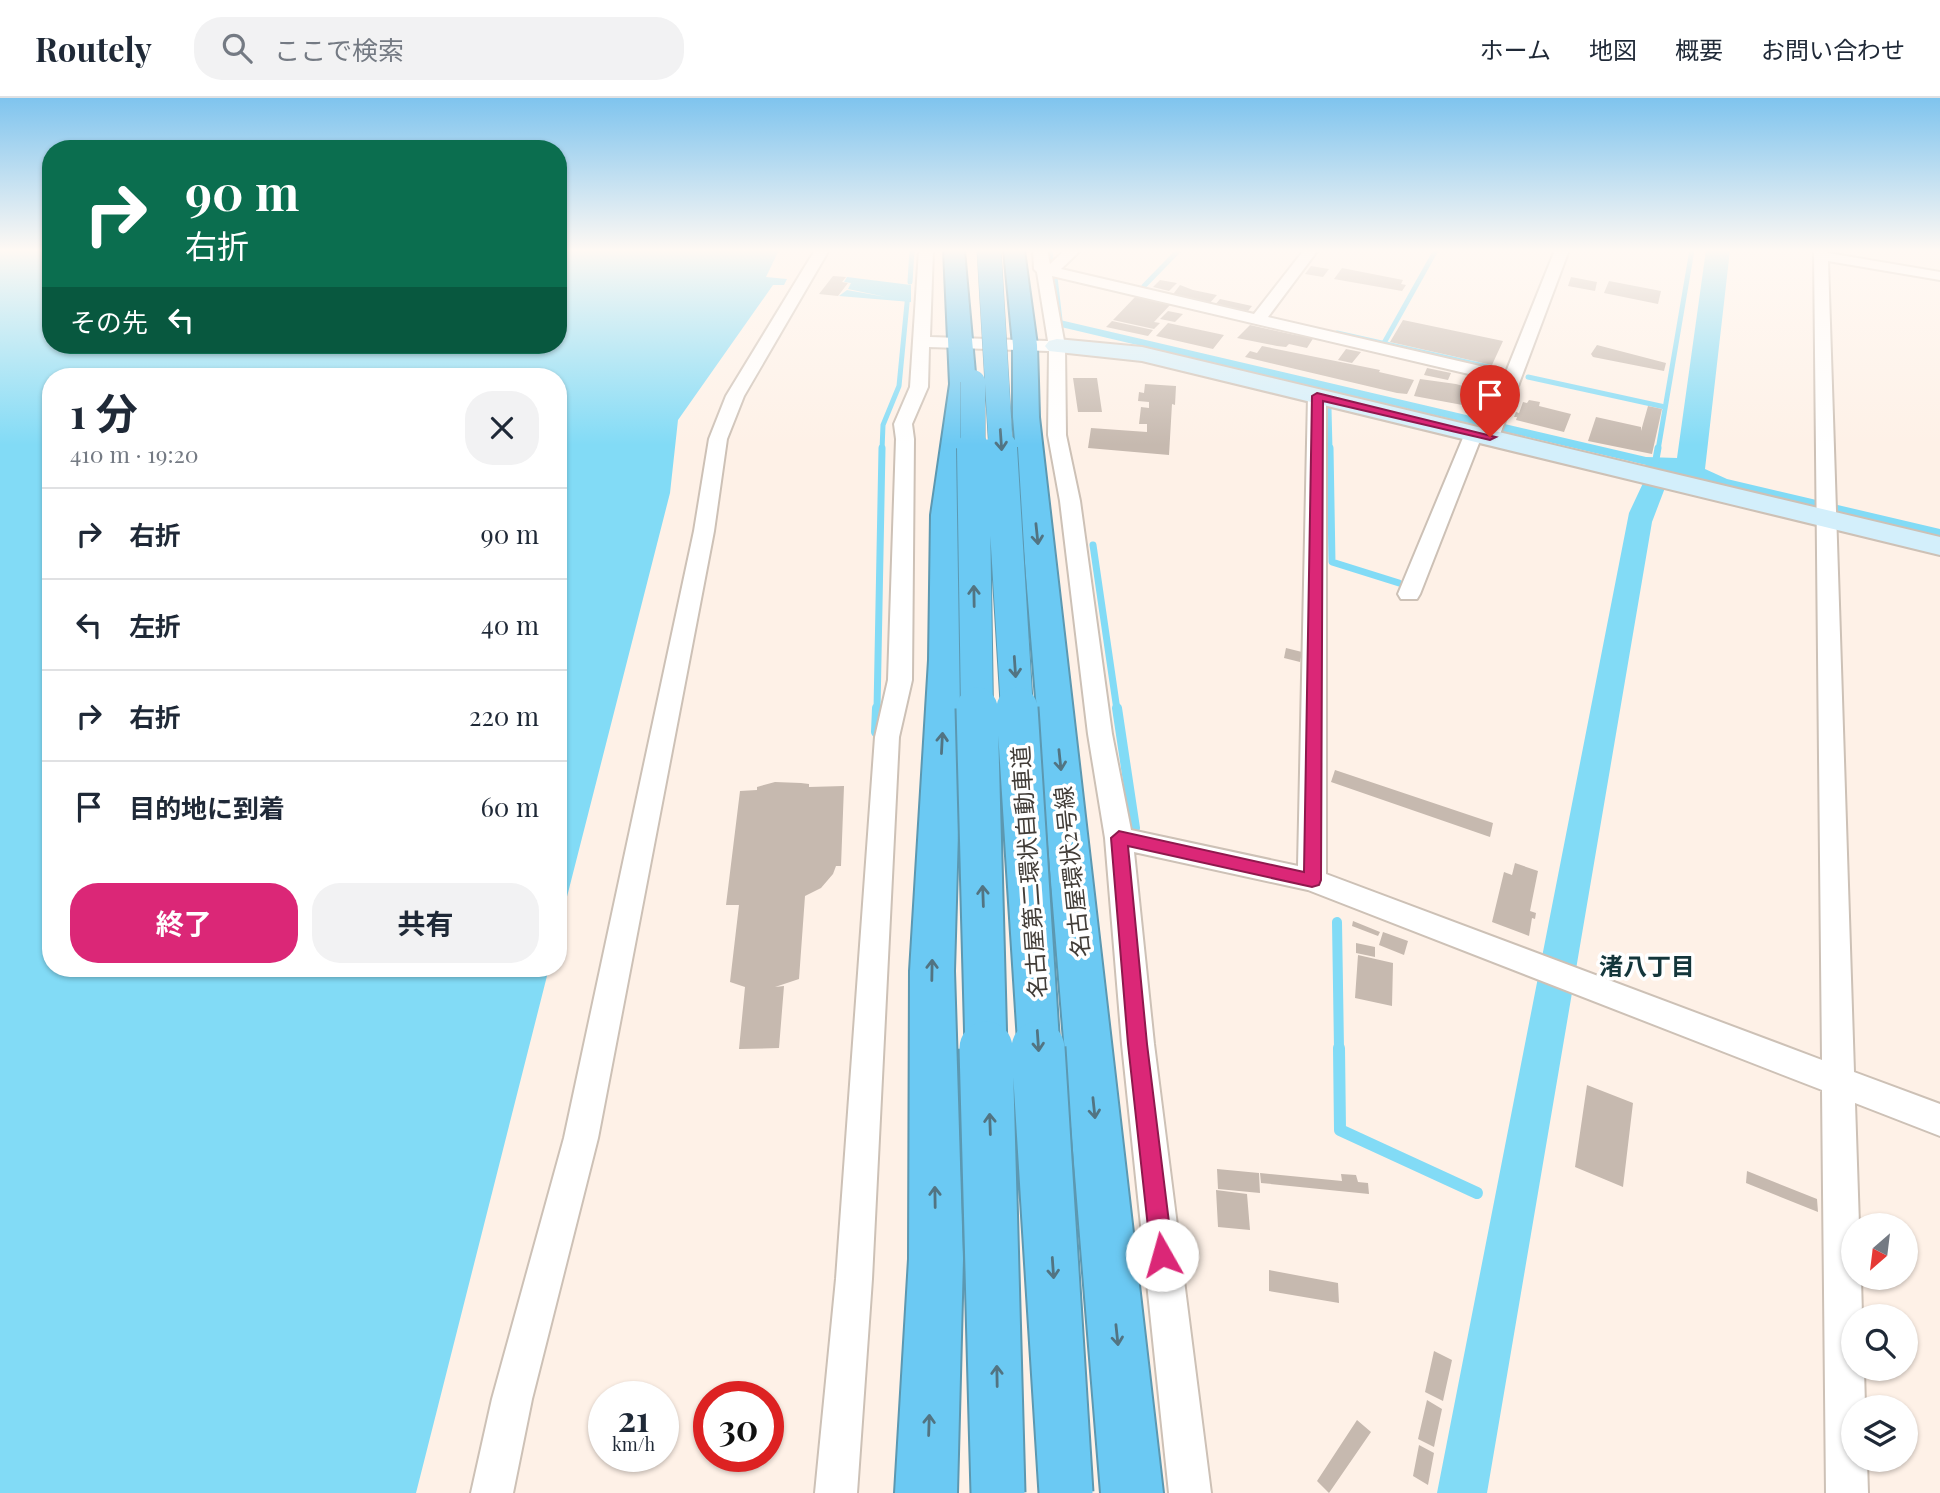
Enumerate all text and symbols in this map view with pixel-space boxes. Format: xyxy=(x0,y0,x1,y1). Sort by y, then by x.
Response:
search box xyxy=(194,17,684,80)
text: Routely xyxy=(35,26,152,70)
icon: search xyxy=(218,29,256,67)
text: ここで検索 xyxy=(274,32,404,67)
text: ホーム xyxy=(1480,33,1551,65)
text: 地図 xyxy=(1589,33,1637,65)
text: 概要 xyxy=(1675,33,1723,65)
text: お問い合わせ xyxy=(1761,33,1905,65)
text: 90 m xyxy=(185,158,299,223)
icon: right xyxy=(70,168,161,259)
text: 右折 xyxy=(185,223,249,266)
icon: left xyxy=(162,301,200,339)
text: その先 xyxy=(70,304,148,339)
pin xyxy=(1460,365,1520,437)
icon: arrive xyxy=(1471,376,1509,414)
text: 1 分 xyxy=(70,384,138,440)
button: close xyxy=(465,391,539,465)
one-way arrow xyxy=(994,429,1007,452)
text: 410 m · 19:20 xyxy=(70,438,199,469)
icon: right xyxy=(70,515,108,553)
text: 90 m xyxy=(481,516,539,551)
text: 右折 xyxy=(129,517,181,552)
one-way arrow xyxy=(1031,522,1044,545)
one-way arrow xyxy=(968,584,981,607)
icon: left xyxy=(70,606,108,644)
text: 40 m xyxy=(481,607,539,642)
text: 左折 xyxy=(129,608,181,643)
one-way arrow xyxy=(1009,656,1022,678)
icon: right xyxy=(70,697,108,735)
text: 220 m xyxy=(469,698,539,733)
text: 右折 xyxy=(129,699,181,734)
one-way arrow xyxy=(936,731,949,754)
street label: 名古屋第二環状自動車道 xyxy=(1004,745,1052,999)
one-way arrow xyxy=(1054,748,1067,771)
street label: 名古屋環状2号線 xyxy=(1047,785,1095,959)
icon: arrive xyxy=(70,788,108,826)
text: 60 m xyxy=(480,789,539,824)
text: 目的地に到着 xyxy=(129,790,285,825)
button: 終了 xyxy=(70,883,298,963)
button: 共有 xyxy=(312,883,539,963)
one-way arrow xyxy=(976,885,990,908)
district label: 渚八丁目 xyxy=(1599,949,1695,981)
one-way arrow xyxy=(925,959,939,982)
one-way arrow xyxy=(1032,1029,1045,1052)
one-way arrow xyxy=(1088,1097,1101,1119)
one-way arrow xyxy=(983,1113,996,1136)
one-way arrow xyxy=(928,1186,942,1209)
north arrow xyxy=(1841,1213,1918,1290)
map controls xyxy=(1841,1213,1918,1472)
position arrow xyxy=(1125,1218,1199,1292)
one-way arrow xyxy=(1046,1257,1059,1280)
button: search xyxy=(1841,1304,1918,1381)
one-way arrow xyxy=(1110,1323,1123,1346)
one-way arrow xyxy=(990,1365,1003,1388)
speed limit sign: 30 xyxy=(693,1381,784,1472)
text: 21 xyxy=(618,1394,649,1441)
button: layers xyxy=(1841,1395,1918,1472)
one-way arrow xyxy=(923,1414,936,1437)
text: km/h xyxy=(612,1432,655,1456)

